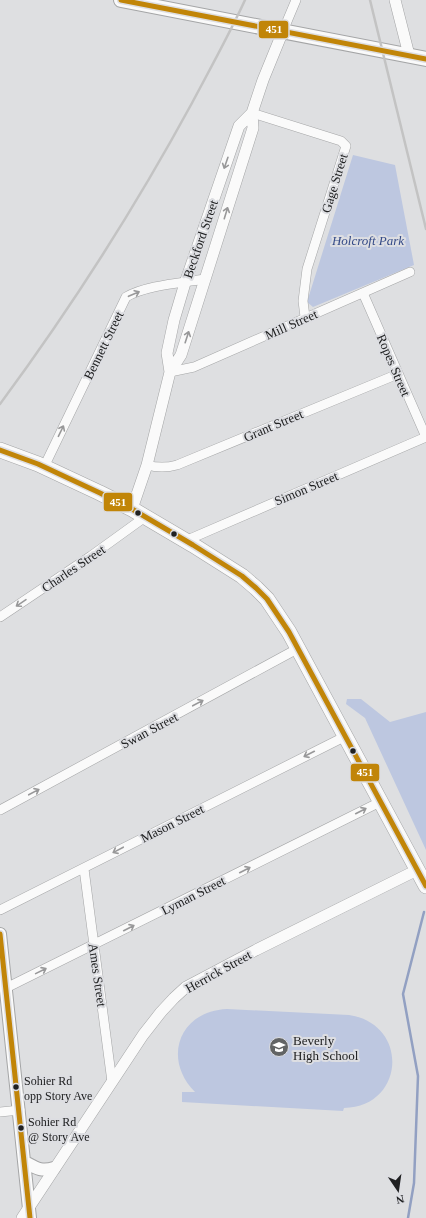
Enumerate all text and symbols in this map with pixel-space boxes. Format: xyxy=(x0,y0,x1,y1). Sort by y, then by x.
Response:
line badge: 451 xyxy=(258,20,289,39)
text: 451 xyxy=(266,23,282,35)
street label: Gage Street xyxy=(318,151,351,215)
one-way arrow xyxy=(222,157,229,170)
street label: Beckford Street xyxy=(180,198,221,280)
one-way arrow xyxy=(223,207,230,220)
park label: Holcroft Park xyxy=(331,233,404,248)
one-way arrow xyxy=(128,289,140,297)
street label: Mill Street xyxy=(263,306,320,343)
street label: Bennett Street xyxy=(80,308,127,382)
one-way arrow xyxy=(184,331,191,344)
street label: Ropes Street xyxy=(374,332,414,399)
street label: Grant Street xyxy=(241,406,306,445)
one-way arrow xyxy=(58,426,65,438)
street label: Simon Street xyxy=(272,468,341,509)
line badge: 451 xyxy=(103,492,133,512)
text: 451 xyxy=(110,496,126,508)
unlabelled marker xyxy=(133,508,143,518)
unlabelled marker xyxy=(169,529,179,539)
street label: Charles Street xyxy=(39,541,108,595)
one-way arrow xyxy=(15,599,26,607)
one-way arrow xyxy=(192,699,204,707)
street label: Swan Street xyxy=(118,709,181,752)
unlabelled marker xyxy=(348,746,358,756)
one-way arrow xyxy=(304,751,316,758)
line badge: 451 xyxy=(350,763,380,782)
text: 451 xyxy=(357,766,373,778)
one-way arrow xyxy=(28,787,40,795)
street label: Mason Street xyxy=(138,801,207,846)
one-way arrow xyxy=(355,807,367,815)
one-way arrow xyxy=(112,847,124,855)
one-way arrow xyxy=(239,865,251,873)
street label: Lyman Street xyxy=(159,873,228,918)
one-way arrow xyxy=(122,923,134,931)
street label: Ames Street xyxy=(86,942,109,1008)
street label: Herrick Street xyxy=(183,947,254,996)
one-way arrow xyxy=(35,967,47,974)
place label: Beverly High School xyxy=(293,1033,359,1063)
school or university icon: Beverly High School xyxy=(268,1036,290,1058)
place label: Sohier Rd opp Story Ave xyxy=(24,1074,92,1103)
marker: Sohier Rd opp Story Ave xyxy=(11,1082,21,1092)
place label: Sohier Rd @ Story Ave xyxy=(28,1115,90,1144)
marker: Sohier Rd @ Story Ave xyxy=(16,1123,26,1133)
north arrow xyxy=(378,1170,418,1210)
text: N xyxy=(395,1193,405,1206)

